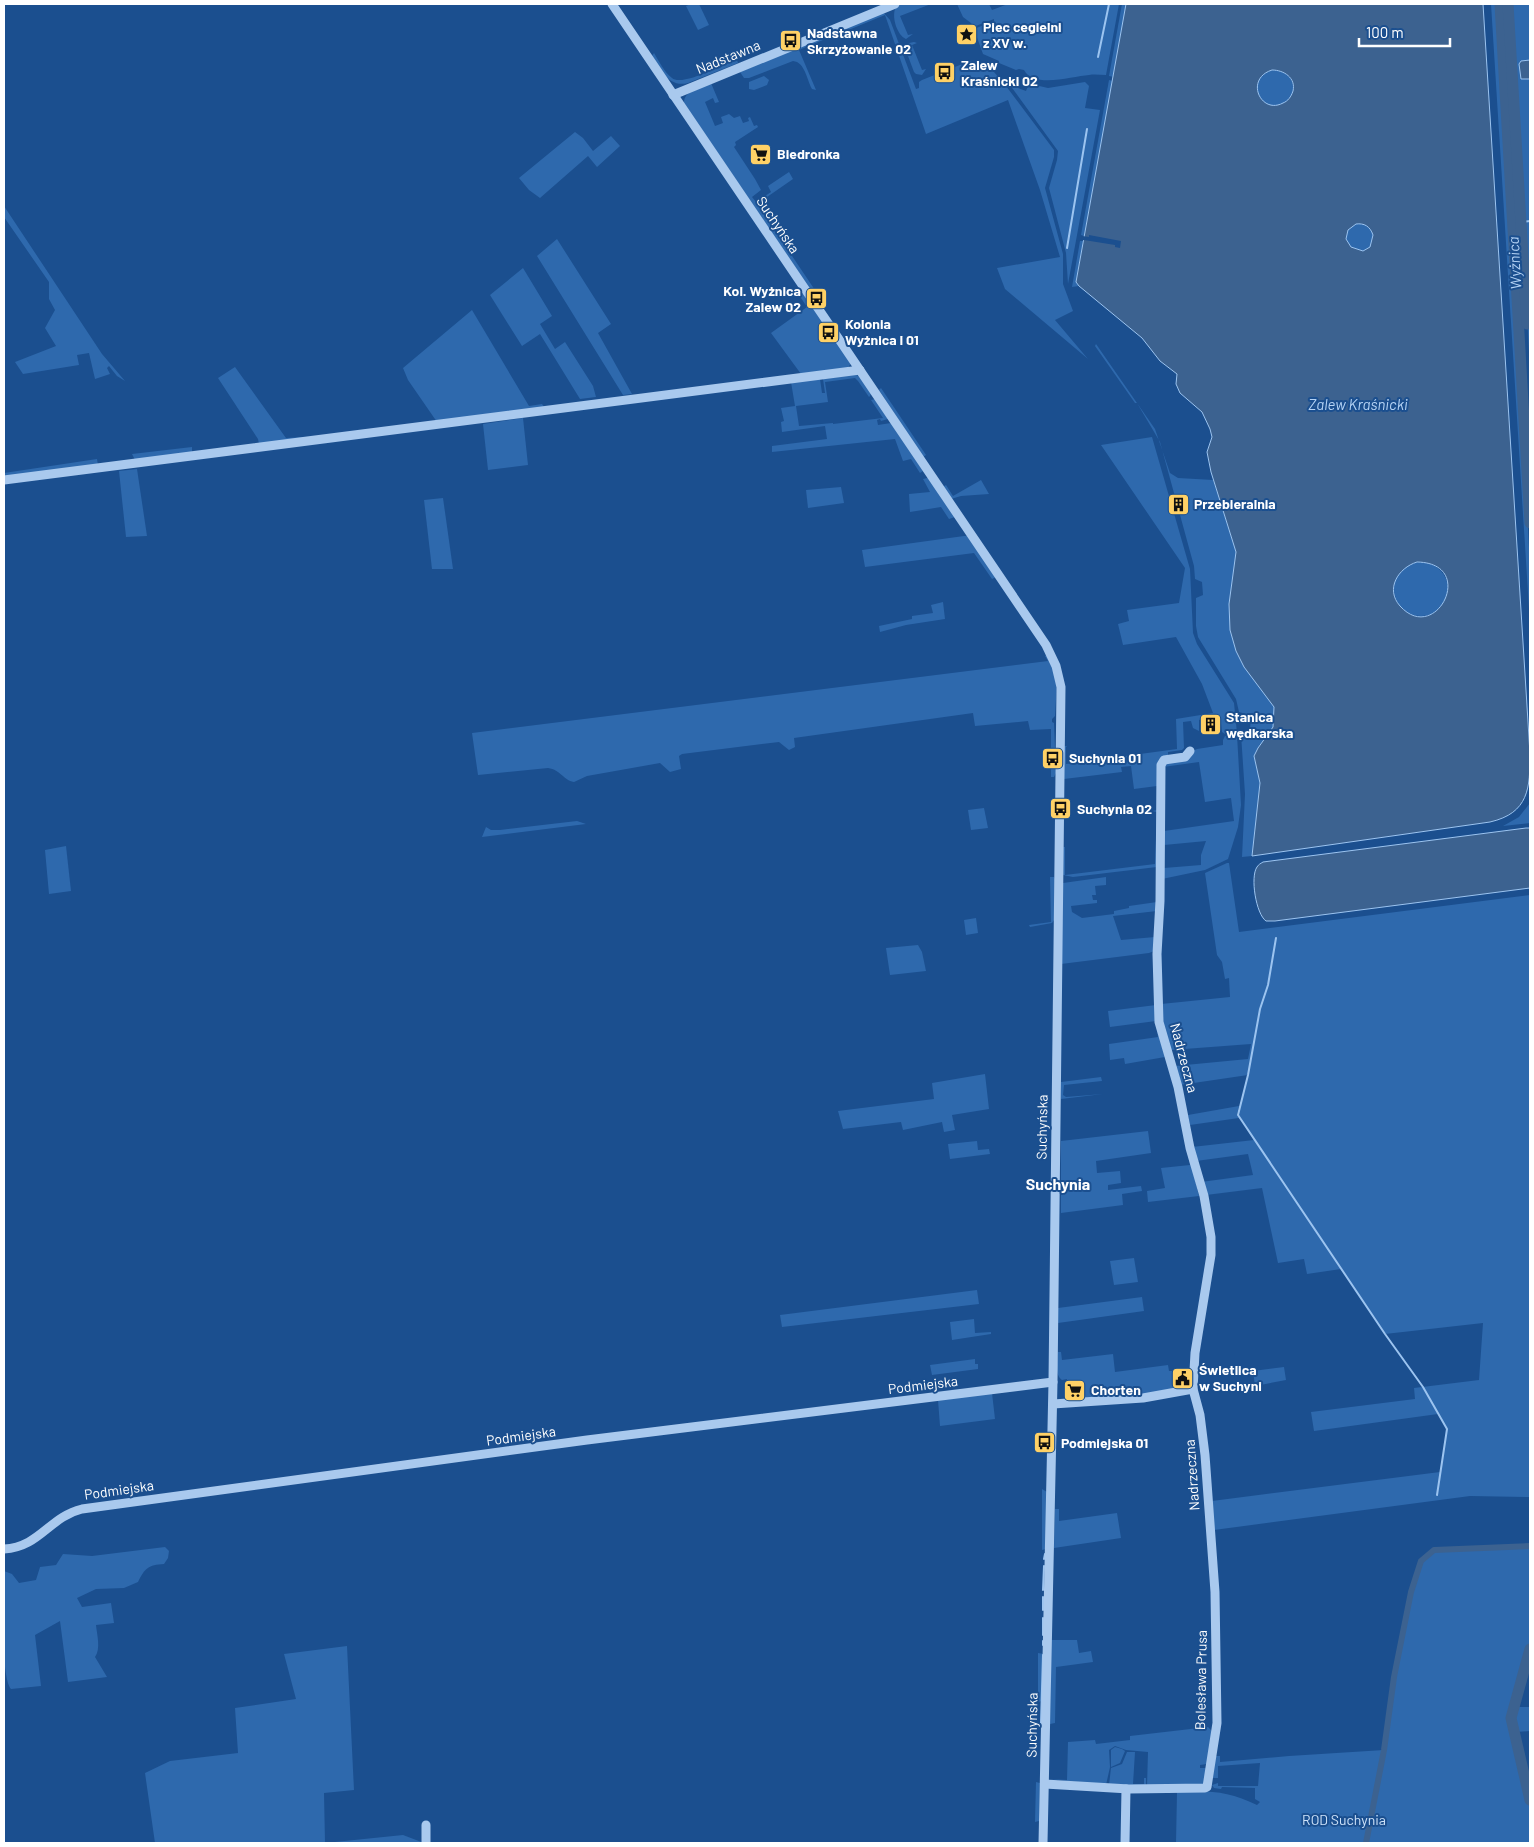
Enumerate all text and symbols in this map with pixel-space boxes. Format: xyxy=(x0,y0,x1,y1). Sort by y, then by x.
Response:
scale bar xyxy=(1359,15,1450,47)
place label: Piec cegielni z XV w. xyxy=(983,18,1062,51)
place icon: Piec cegielni z XV w. xyxy=(955,23,979,47)
text: 100 m xyxy=(1366,23,1404,41)
place label: Nadstawna Skrzyżowanie 02 xyxy=(807,24,911,57)
bus stop icon: Nadstawna Skrzyżowanie 02 xyxy=(779,29,803,53)
street label: Nadstawna xyxy=(693,36,762,77)
place label: Zalew Kraśnicki 02 xyxy=(961,56,1038,89)
bus stop icon: Zalew Kraśnicki 02 xyxy=(933,61,957,85)
supermarket icon: Biedronka xyxy=(749,142,773,166)
place label: Biedronka xyxy=(777,145,840,162)
street label: Suchyńska xyxy=(753,193,804,256)
water label: Wyżnica xyxy=(1504,236,1524,290)
place label: Kol. Wyżnica Zalew 02 xyxy=(723,282,801,315)
bus stop icon: Kol. Wyżnica Zalew 02 xyxy=(805,287,829,311)
place label: Kolonia Wyżnica I 01 xyxy=(845,315,919,348)
bus stop icon: Kolonia Wyżnica I 01 xyxy=(817,320,841,344)
water label: Zalew Kraśnicki xyxy=(1308,395,1408,413)
building icon: Przebieralnia xyxy=(1166,492,1190,516)
place label: Przebieralnia xyxy=(1194,495,1276,512)
place label: Stanica wędkarska xyxy=(1226,708,1293,741)
building icon: Stanica wędkarska xyxy=(1198,713,1222,737)
bus stop icon: Suchynia 01 xyxy=(1041,746,1065,770)
place label: Suchynia 01 xyxy=(1069,749,1141,766)
bus stop icon: Suchynia 02 xyxy=(1049,797,1073,821)
place label: Suchynia 02 xyxy=(1077,800,1152,817)
street label: Nadrzeczna xyxy=(1167,1021,1202,1095)
street label: Suchyńska xyxy=(1032,1094,1051,1160)
district label: Suchynia xyxy=(1026,1174,1090,1193)
place label: Świetlica w Suchyni xyxy=(1199,1361,1262,1394)
public building icon: Świetlica w Suchyni xyxy=(1171,1366,1195,1390)
street label: Podmiejska xyxy=(887,1372,959,1397)
supermarket icon: Chorten xyxy=(1063,1378,1087,1402)
place label: Chorten xyxy=(1091,1381,1141,1398)
street label: Podmiejska xyxy=(485,1422,557,1449)
bus stop icon: Podmiejska 01 xyxy=(1033,1431,1057,1455)
place label: Podmiejska 01 xyxy=(1061,1434,1148,1451)
street label: Nadrzeczna xyxy=(1181,1439,1202,1511)
street label: Podmiejska xyxy=(83,1476,155,1503)
street label: Bolesława Prusa xyxy=(1191,1630,1210,1730)
street label: Suchyńska xyxy=(1022,1692,1041,1758)
park label: ROD Suchynia xyxy=(1302,1811,1386,1828)

